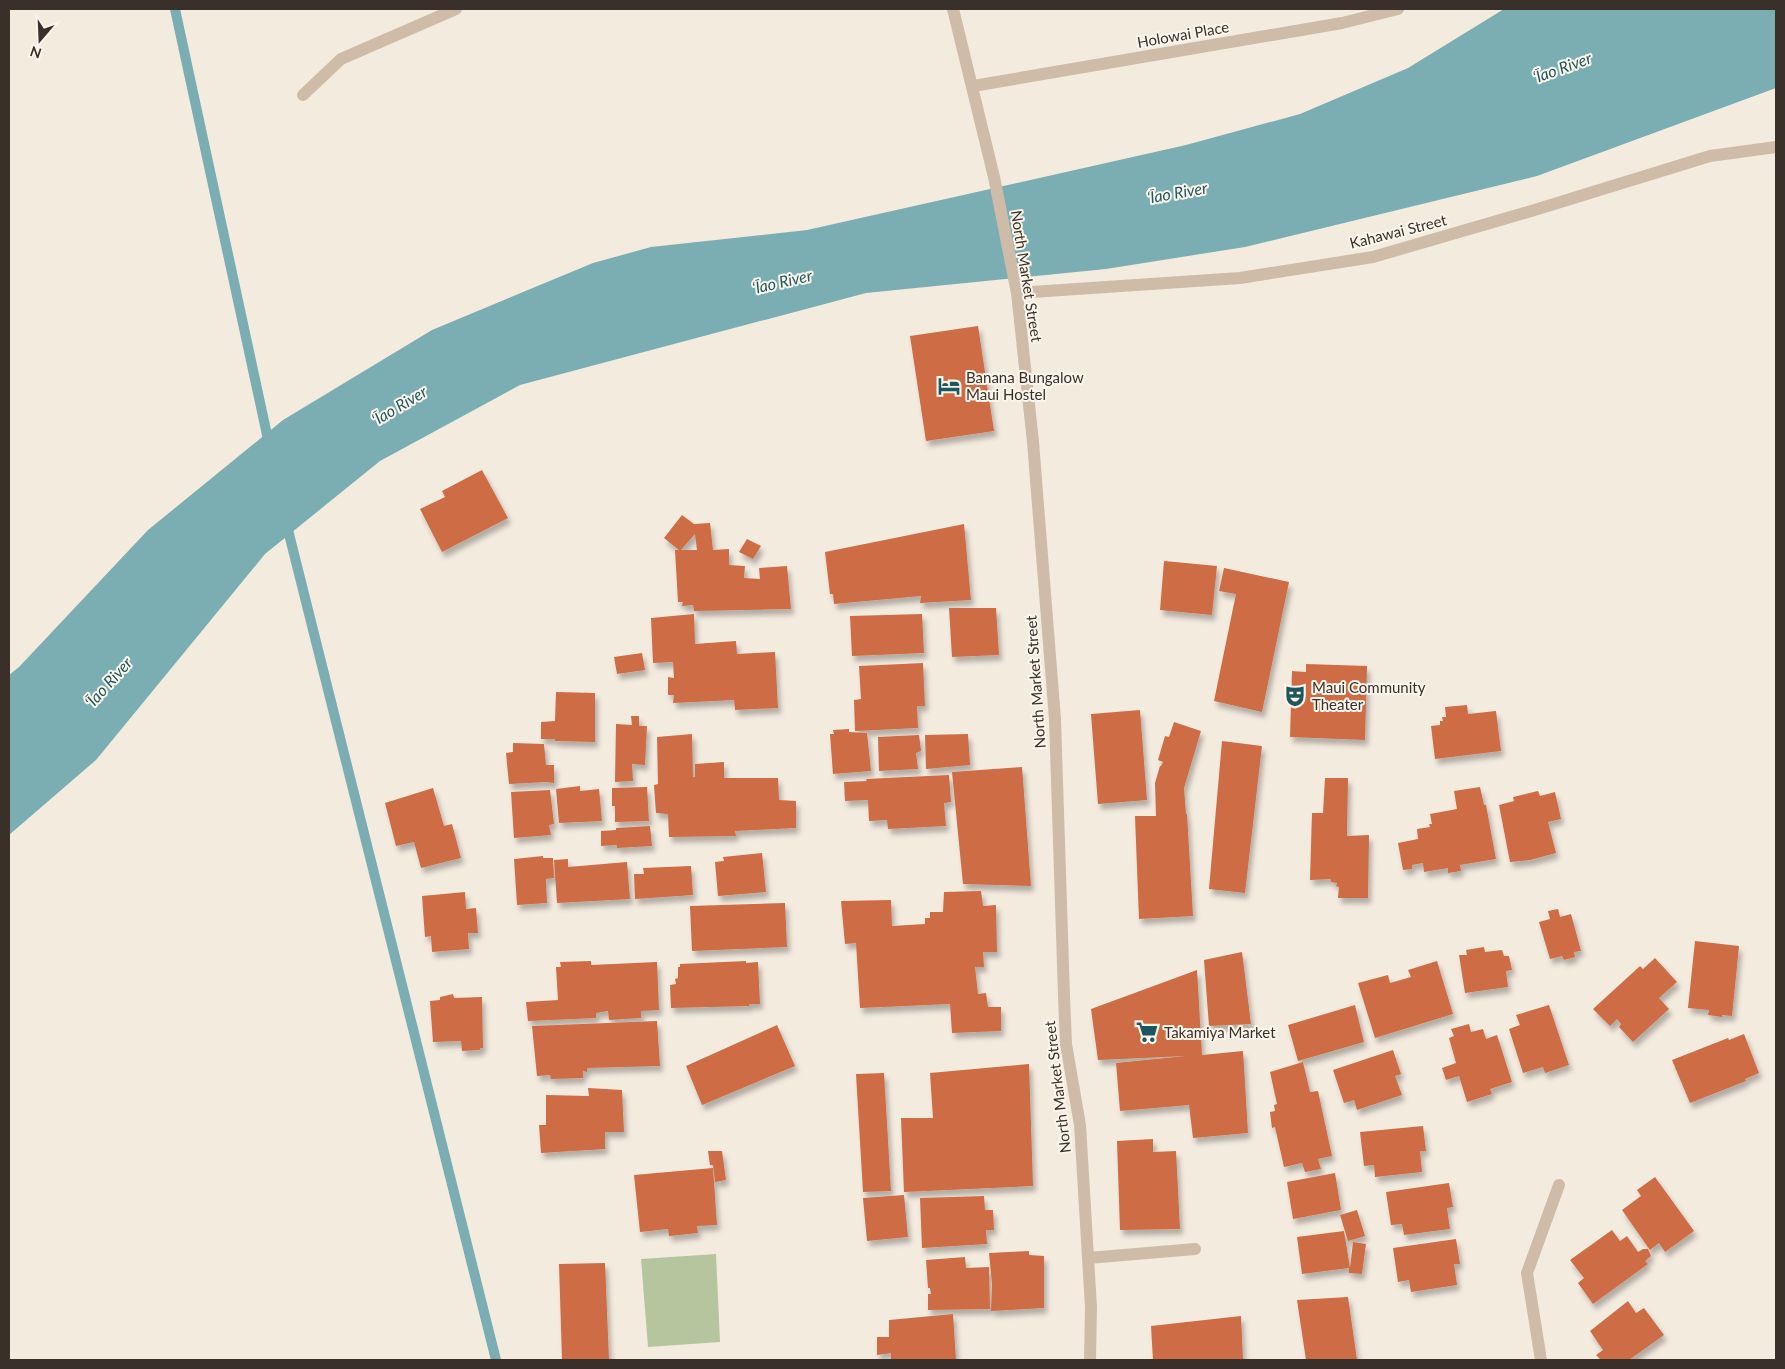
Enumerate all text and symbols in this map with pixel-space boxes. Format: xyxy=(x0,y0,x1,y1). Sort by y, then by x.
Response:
north arrow xyxy=(15,15,65,65)
street label: Holowai Place xyxy=(1136,17,1231,51)
text: N xyxy=(28,43,43,63)
water label: ʻĪao River xyxy=(1530,47,1594,86)
water label: ʻĪao River xyxy=(1145,177,1209,207)
street label: North Market Street xyxy=(1008,209,1046,344)
street label: Kahawai Street xyxy=(1348,210,1449,252)
water label: ʻĪao River xyxy=(750,265,814,297)
place label: Banana Bungalow Maui Hostel xyxy=(966,368,1084,403)
hotel icon: Banana Bungalow Maui Hostel xyxy=(936,373,962,399)
water label: ʻĪao River xyxy=(368,381,430,429)
street label: North Market Street xyxy=(1021,614,1049,749)
water label: ʻĪao River xyxy=(81,653,136,711)
place label: Maui Community Theater xyxy=(1312,678,1426,713)
theatre icon: Maui Community Theater xyxy=(1282,683,1308,709)
street label: North Market Street xyxy=(1040,1019,1074,1154)
supermarket icon: Takamiya Market xyxy=(1134,1019,1160,1045)
place label: Takamiya Market xyxy=(1164,1023,1276,1041)

